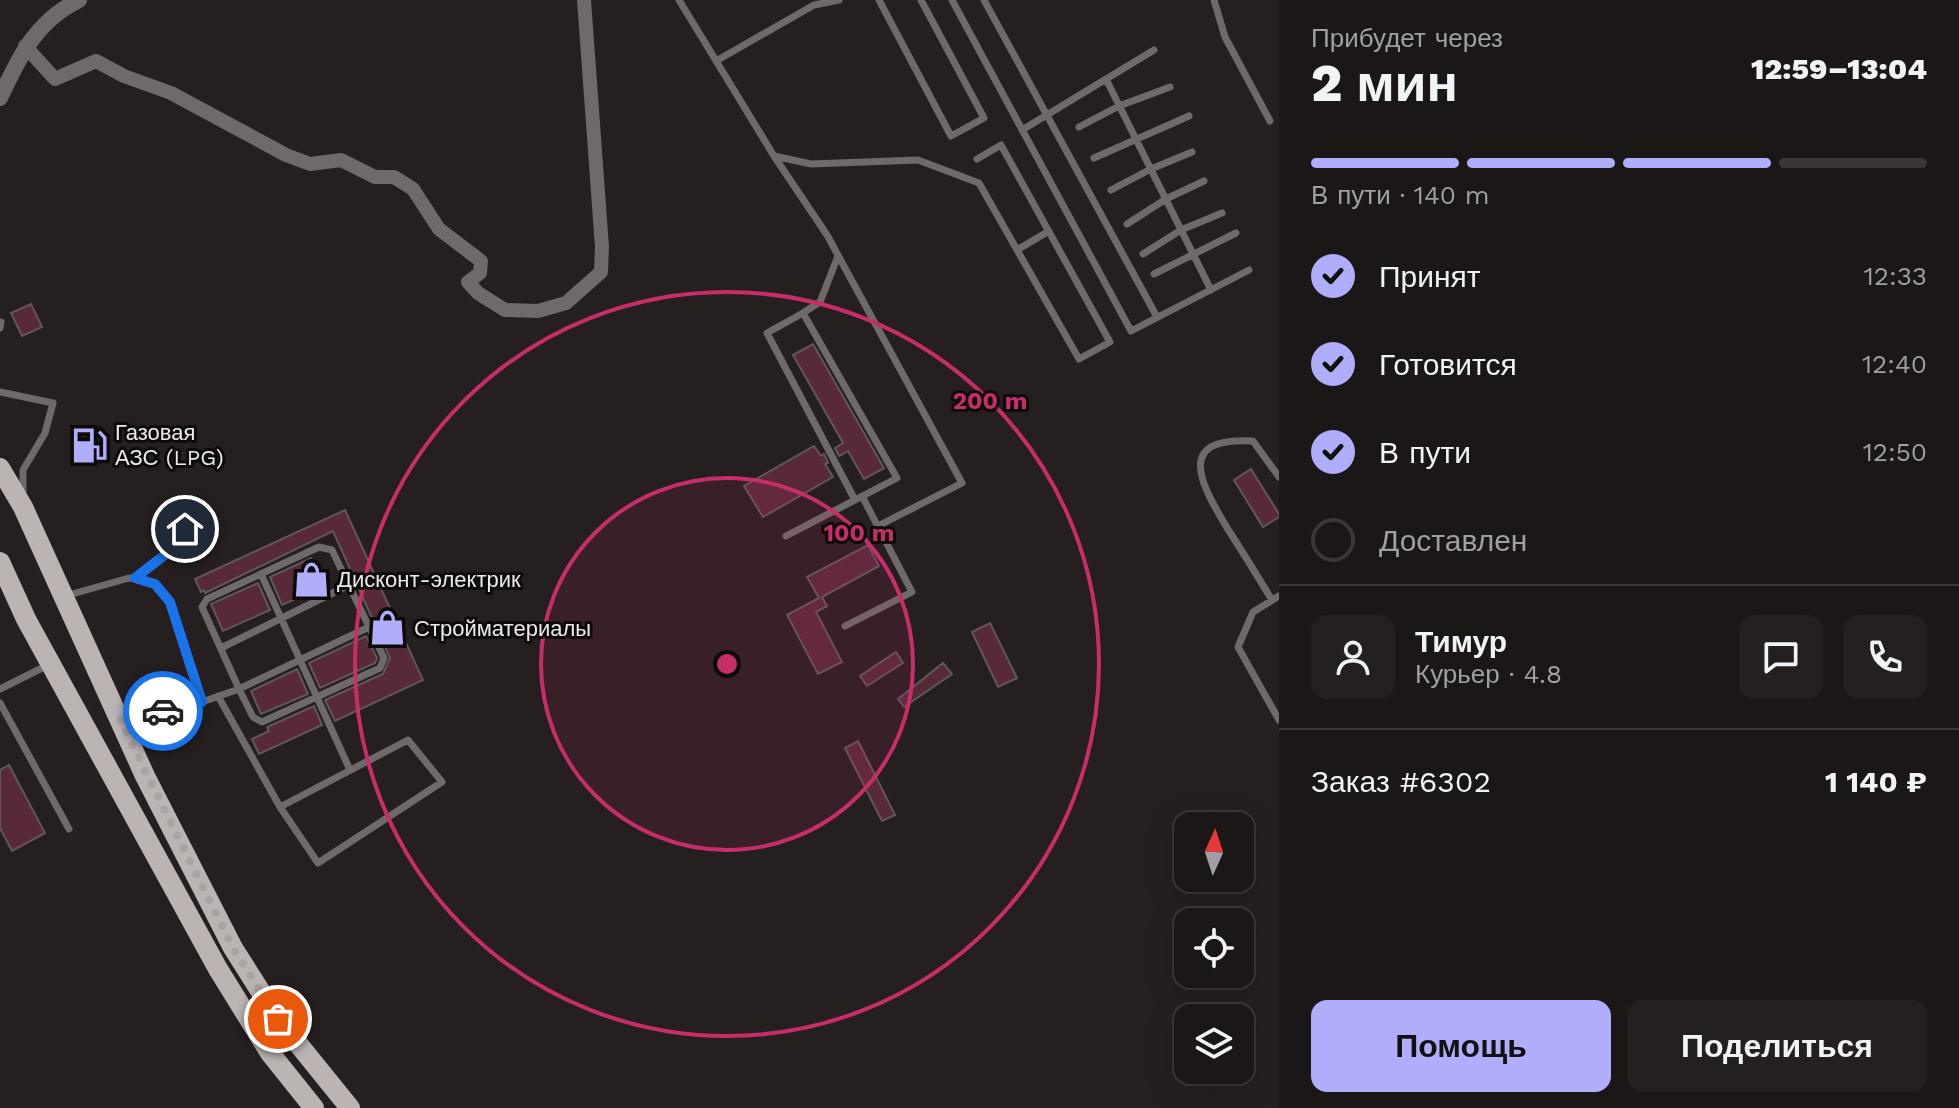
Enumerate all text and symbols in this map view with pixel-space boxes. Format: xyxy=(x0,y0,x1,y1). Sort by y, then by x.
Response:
text: Прибудет через xyxy=(1311,23,1503,53)
text: 12:59–13:04 xyxy=(1751,51,1927,86)
text: 2 мин xyxy=(1311,53,1458,114)
text: В пути · 140 m xyxy=(1311,180,1490,210)
icon: check xyxy=(1311,254,1355,298)
text: Принят xyxy=(1379,259,1481,294)
text: 12:33 xyxy=(1864,261,1927,291)
icon: check xyxy=(1311,342,1355,386)
text: Готовится xyxy=(1379,347,1517,382)
text: 12:40 xyxy=(1862,349,1927,379)
text: 200 m xyxy=(953,387,1027,415)
place label: Газовая АЗС (LPG) xyxy=(115,420,224,470)
fuel station icon: Газовая АЗС (LPG) xyxy=(70,426,108,464)
icon: check xyxy=(1311,430,1355,474)
text: В пути xyxy=(1379,435,1471,470)
text: 12:50 xyxy=(1863,437,1927,467)
pin xyxy=(151,495,219,563)
icon: home xyxy=(163,507,207,551)
text: 100 m xyxy=(824,519,894,547)
text: Доставлен xyxy=(1379,523,1527,558)
shop icon: Дисконт-электрик xyxy=(292,560,330,598)
place label: Дисконт-электрик xyxy=(337,567,521,592)
shop icon: Стройматериалы xyxy=(369,609,407,647)
button: person xyxy=(1311,615,1395,699)
button: chat xyxy=(1739,615,1823,699)
button: phone xyxy=(1843,615,1927,699)
place label: Стройматериалы xyxy=(414,616,591,641)
text: Тимур xyxy=(1415,624,1507,659)
centre of rings xyxy=(713,650,741,678)
text: Курьер · 4.8 xyxy=(1415,659,1562,689)
courier xyxy=(123,671,203,751)
icon: car xyxy=(141,689,185,733)
text: Заказ #6302 xyxy=(1311,764,1491,799)
text: 1 140 ₽ xyxy=(1825,764,1927,799)
north arrow xyxy=(1174,812,1254,892)
map controls xyxy=(1174,812,1254,1084)
button: locate xyxy=(1174,908,1254,988)
pin xyxy=(244,985,312,1053)
icon: bag xyxy=(256,997,300,1041)
button: Помощь xyxy=(1311,1000,1611,1092)
button: Поделиться xyxy=(1627,1000,1927,1092)
button: layers xyxy=(1174,1004,1254,1084)

